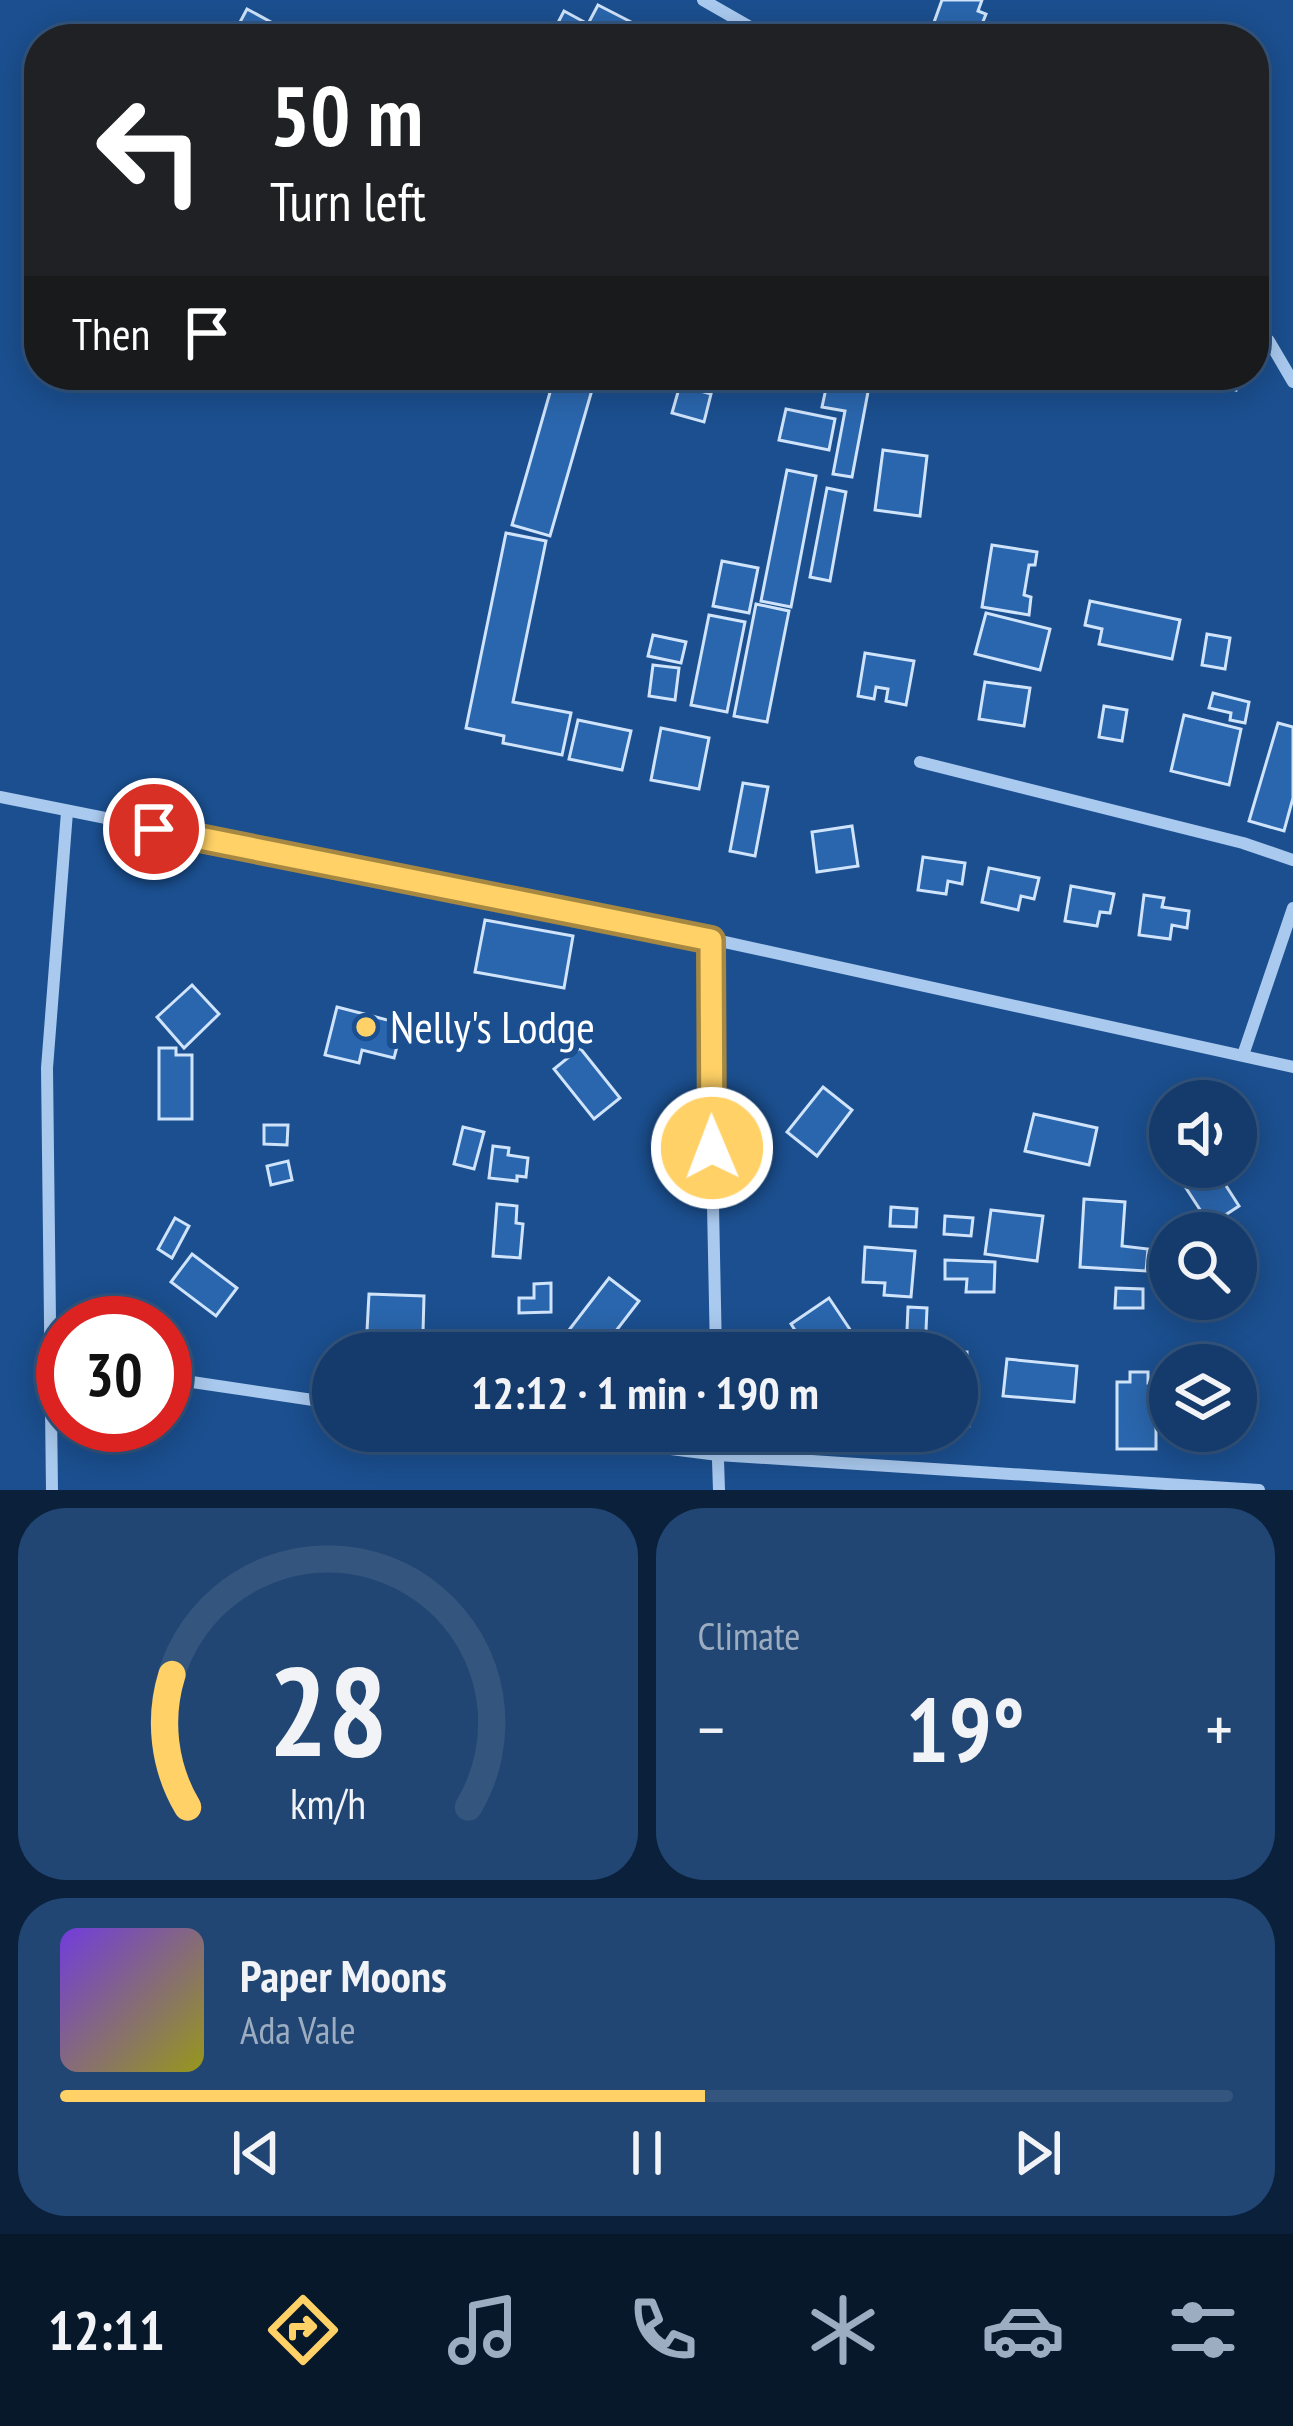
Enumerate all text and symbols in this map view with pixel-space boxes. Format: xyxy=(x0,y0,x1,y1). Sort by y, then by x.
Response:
text: 50 m xyxy=(270,60,423,169)
icon: left xyxy=(72,72,228,228)
text: Turn left xyxy=(270,166,426,236)
icon: arrive xyxy=(174,300,240,366)
text: Then xyxy=(72,304,150,362)
pin xyxy=(103,778,205,880)
icon: arrive xyxy=(121,796,187,862)
place label: Nelly's Lodge xyxy=(390,997,595,1055)
marker: Nelly's Lodge xyxy=(353,1014,379,1040)
map controls xyxy=(1149,1080,1257,1452)
button: sound xyxy=(1149,1080,1257,1188)
position arrow xyxy=(649,1085,775,1211)
button: search xyxy=(1149,1212,1257,1320)
speed limit sign: 30 xyxy=(36,1296,192,1452)
button: layers xyxy=(1149,1344,1257,1452)
text: 12:12 · 1 min · 190 m xyxy=(471,1363,819,1421)
text: Climate xyxy=(698,1610,800,1661)
text: 28 xyxy=(268,1629,387,1790)
text: 19° xyxy=(906,1670,1025,1787)
text: − xyxy=(698,1686,725,1771)
text: + xyxy=(1206,1686,1233,1771)
text: km/h xyxy=(290,1775,366,1831)
text: Paper Moons xyxy=(240,1946,447,2004)
text: Ada Vale xyxy=(240,2004,356,2055)
icon: previous xyxy=(223,2120,289,2186)
icon: pause xyxy=(614,2120,680,2186)
icon: next xyxy=(1005,2120,1071,2186)
icon: directions xyxy=(261,2288,345,2372)
icon: music xyxy=(441,2288,525,2372)
icon: phone xyxy=(621,2288,705,2372)
icon: climate xyxy=(801,2288,885,2372)
icon: car xyxy=(981,2288,1065,2372)
icon: filters xyxy=(1161,2288,1245,2372)
text: 12:11 xyxy=(48,2295,165,2365)

